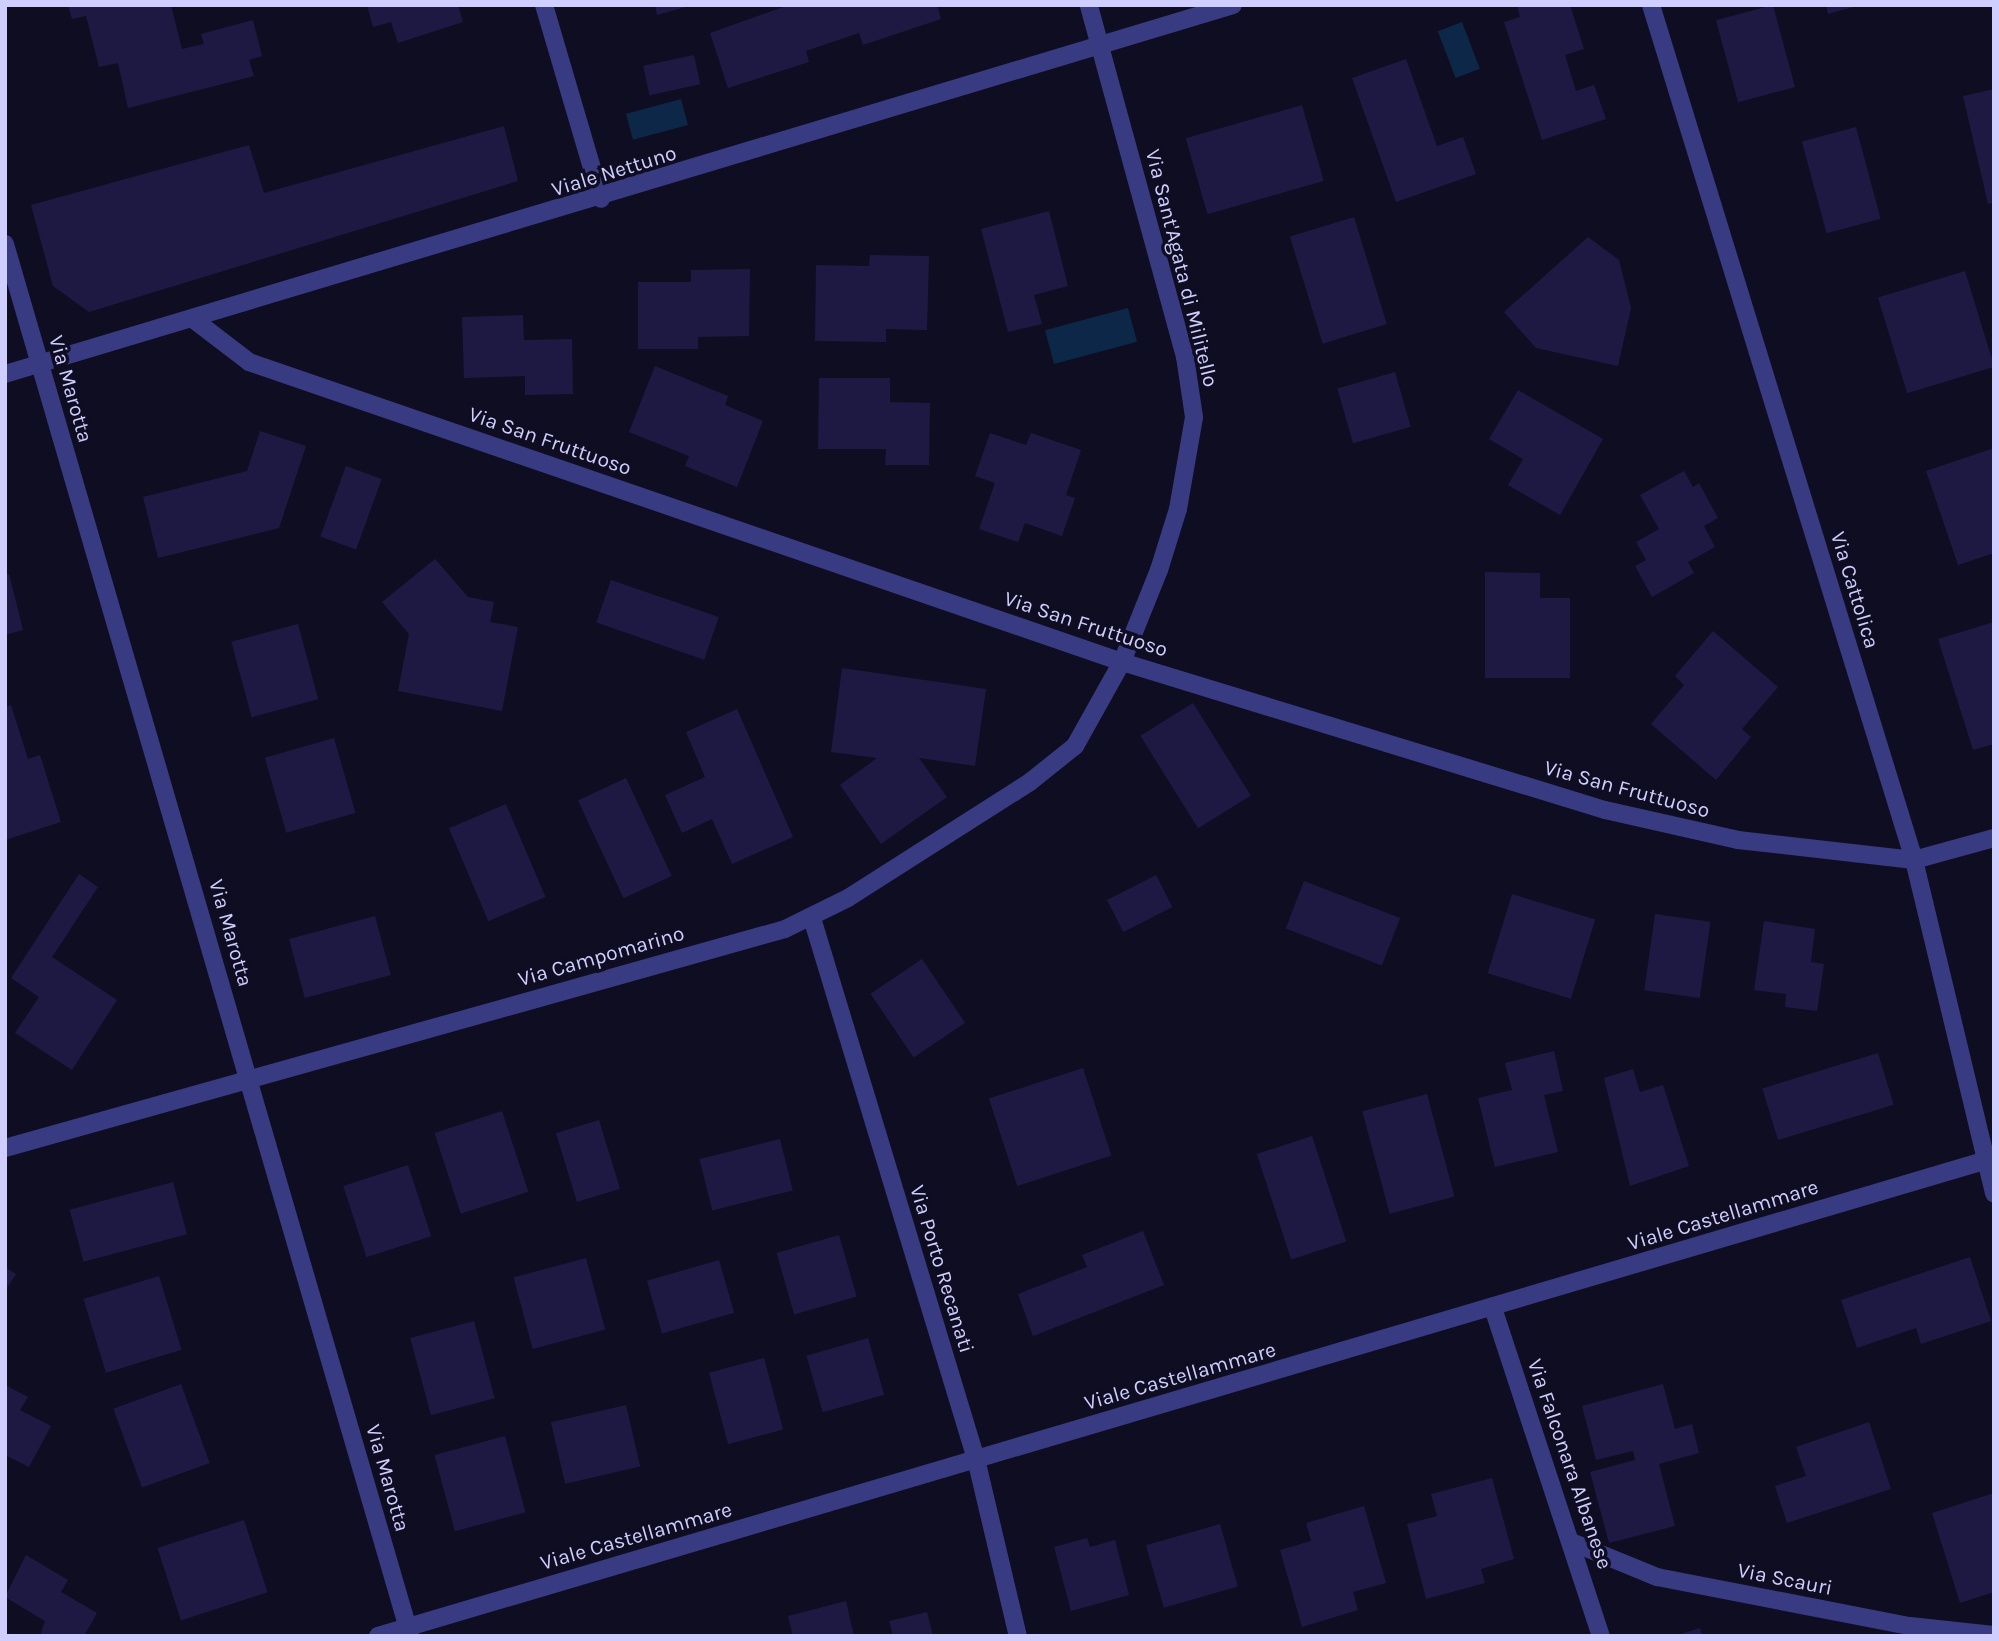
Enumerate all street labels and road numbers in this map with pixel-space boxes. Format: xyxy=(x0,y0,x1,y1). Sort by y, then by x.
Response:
street label: Viale Nettuno xyxy=(549,140,679,202)
street label: Via Sant'Agata di Militello xyxy=(1140,147,1224,389)
street label: Via Marotta xyxy=(44,332,98,446)
street label: Via San Fruttuoso xyxy=(465,401,635,481)
street label: Via Cattolica xyxy=(1825,529,1885,651)
street label: Via San Fruttuoso xyxy=(1001,586,1171,662)
street label: Via San Fruttuoso xyxy=(1541,755,1713,823)
street label: Via Marotta xyxy=(204,876,258,990)
street label: Via Campomarino xyxy=(515,920,687,992)
street label: Viale Castellammare xyxy=(1625,1174,1821,1256)
street label: Via Porto Recanati xyxy=(904,1182,980,1356)
street label: Viale Castellammare xyxy=(1081,1337,1279,1415)
street label: Via Falconara Albanese xyxy=(1522,1356,1618,1572)
street label: Via Marotta xyxy=(361,1421,415,1535)
street label: Viale Castellammare xyxy=(537,1497,735,1575)
street label: Via Scauri xyxy=(1735,1557,1835,1601)

